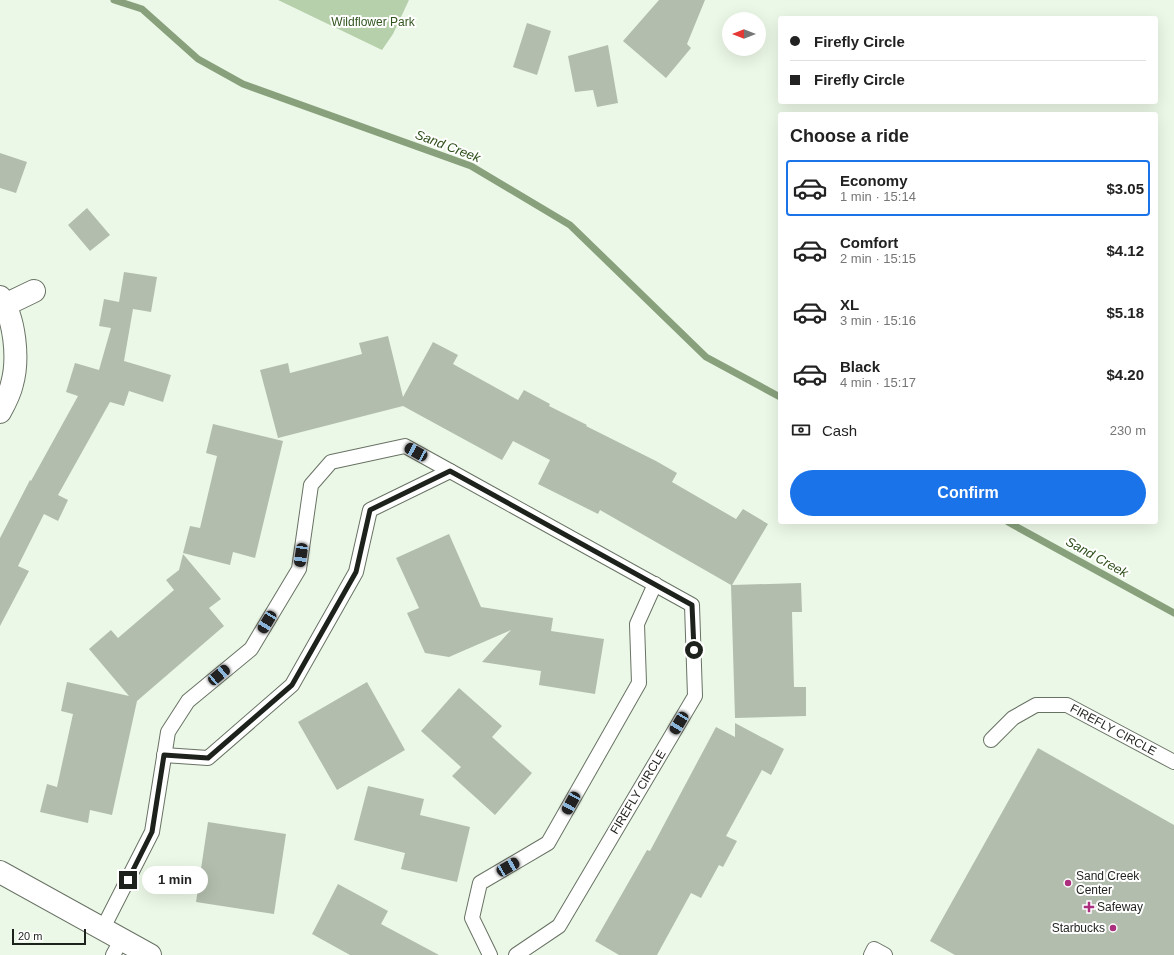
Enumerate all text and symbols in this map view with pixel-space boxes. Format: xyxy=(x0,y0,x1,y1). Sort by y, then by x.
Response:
north arrow xyxy=(722,12,766,56)
map controls xyxy=(722,12,766,56)
park label: Wildflower Park xyxy=(331,15,416,29)
text: Firefly Circle xyxy=(814,33,905,50)
text: Firefly Circle xyxy=(814,71,905,88)
text: Choose a ride xyxy=(790,126,909,146)
water label: Sand Creek xyxy=(413,127,484,166)
icon: car xyxy=(792,170,828,206)
text: Economy xyxy=(840,172,908,189)
text: $3.05 xyxy=(1106,180,1144,197)
text: 1 min · 15:14 xyxy=(840,189,916,204)
icon: car xyxy=(792,232,828,268)
text: Comfort xyxy=(840,234,898,251)
text: $4.12 xyxy=(1106,242,1144,259)
text: 2 min · 15:15 xyxy=(840,251,916,266)
icon: car xyxy=(792,294,828,330)
text: XL xyxy=(840,296,859,313)
text: $5.18 xyxy=(1106,304,1144,321)
text: 3 min · 15:16 xyxy=(840,313,916,328)
icon: car xyxy=(792,356,828,392)
text: Black xyxy=(840,358,880,375)
text: $4.20 xyxy=(1106,366,1144,383)
text: 4 min · 15:17 xyxy=(840,375,916,390)
icon: cash xyxy=(790,419,812,441)
text: Cash xyxy=(822,422,857,439)
text: 230 m xyxy=(1110,423,1146,438)
car xyxy=(403,441,429,463)
button: Confirm xyxy=(790,470,1146,516)
water label: Sand Creek xyxy=(1063,534,1132,581)
car xyxy=(293,542,309,568)
car xyxy=(256,609,278,635)
route start xyxy=(685,641,703,659)
car xyxy=(206,663,232,687)
street label: FIREFLY CIRCLE xyxy=(1068,701,1159,758)
car xyxy=(668,710,690,736)
street label: FIREFLY CIRCLE xyxy=(607,747,669,837)
car xyxy=(560,790,582,816)
car xyxy=(495,856,521,878)
callout: 1 min xyxy=(142,866,208,894)
place label: Sand Creek Center xyxy=(1076,869,1140,897)
route end xyxy=(119,871,137,889)
text: 1 min xyxy=(158,872,192,887)
marker: Sand Creek Center xyxy=(1063,878,1073,888)
place label: Safeway xyxy=(1097,900,1143,914)
marker: Safeway xyxy=(1084,902,1094,912)
place label: Starbucks xyxy=(1052,921,1105,935)
marker: Starbucks xyxy=(1108,923,1118,933)
scale bar xyxy=(12,927,86,946)
text: 20 m xyxy=(18,930,42,942)

